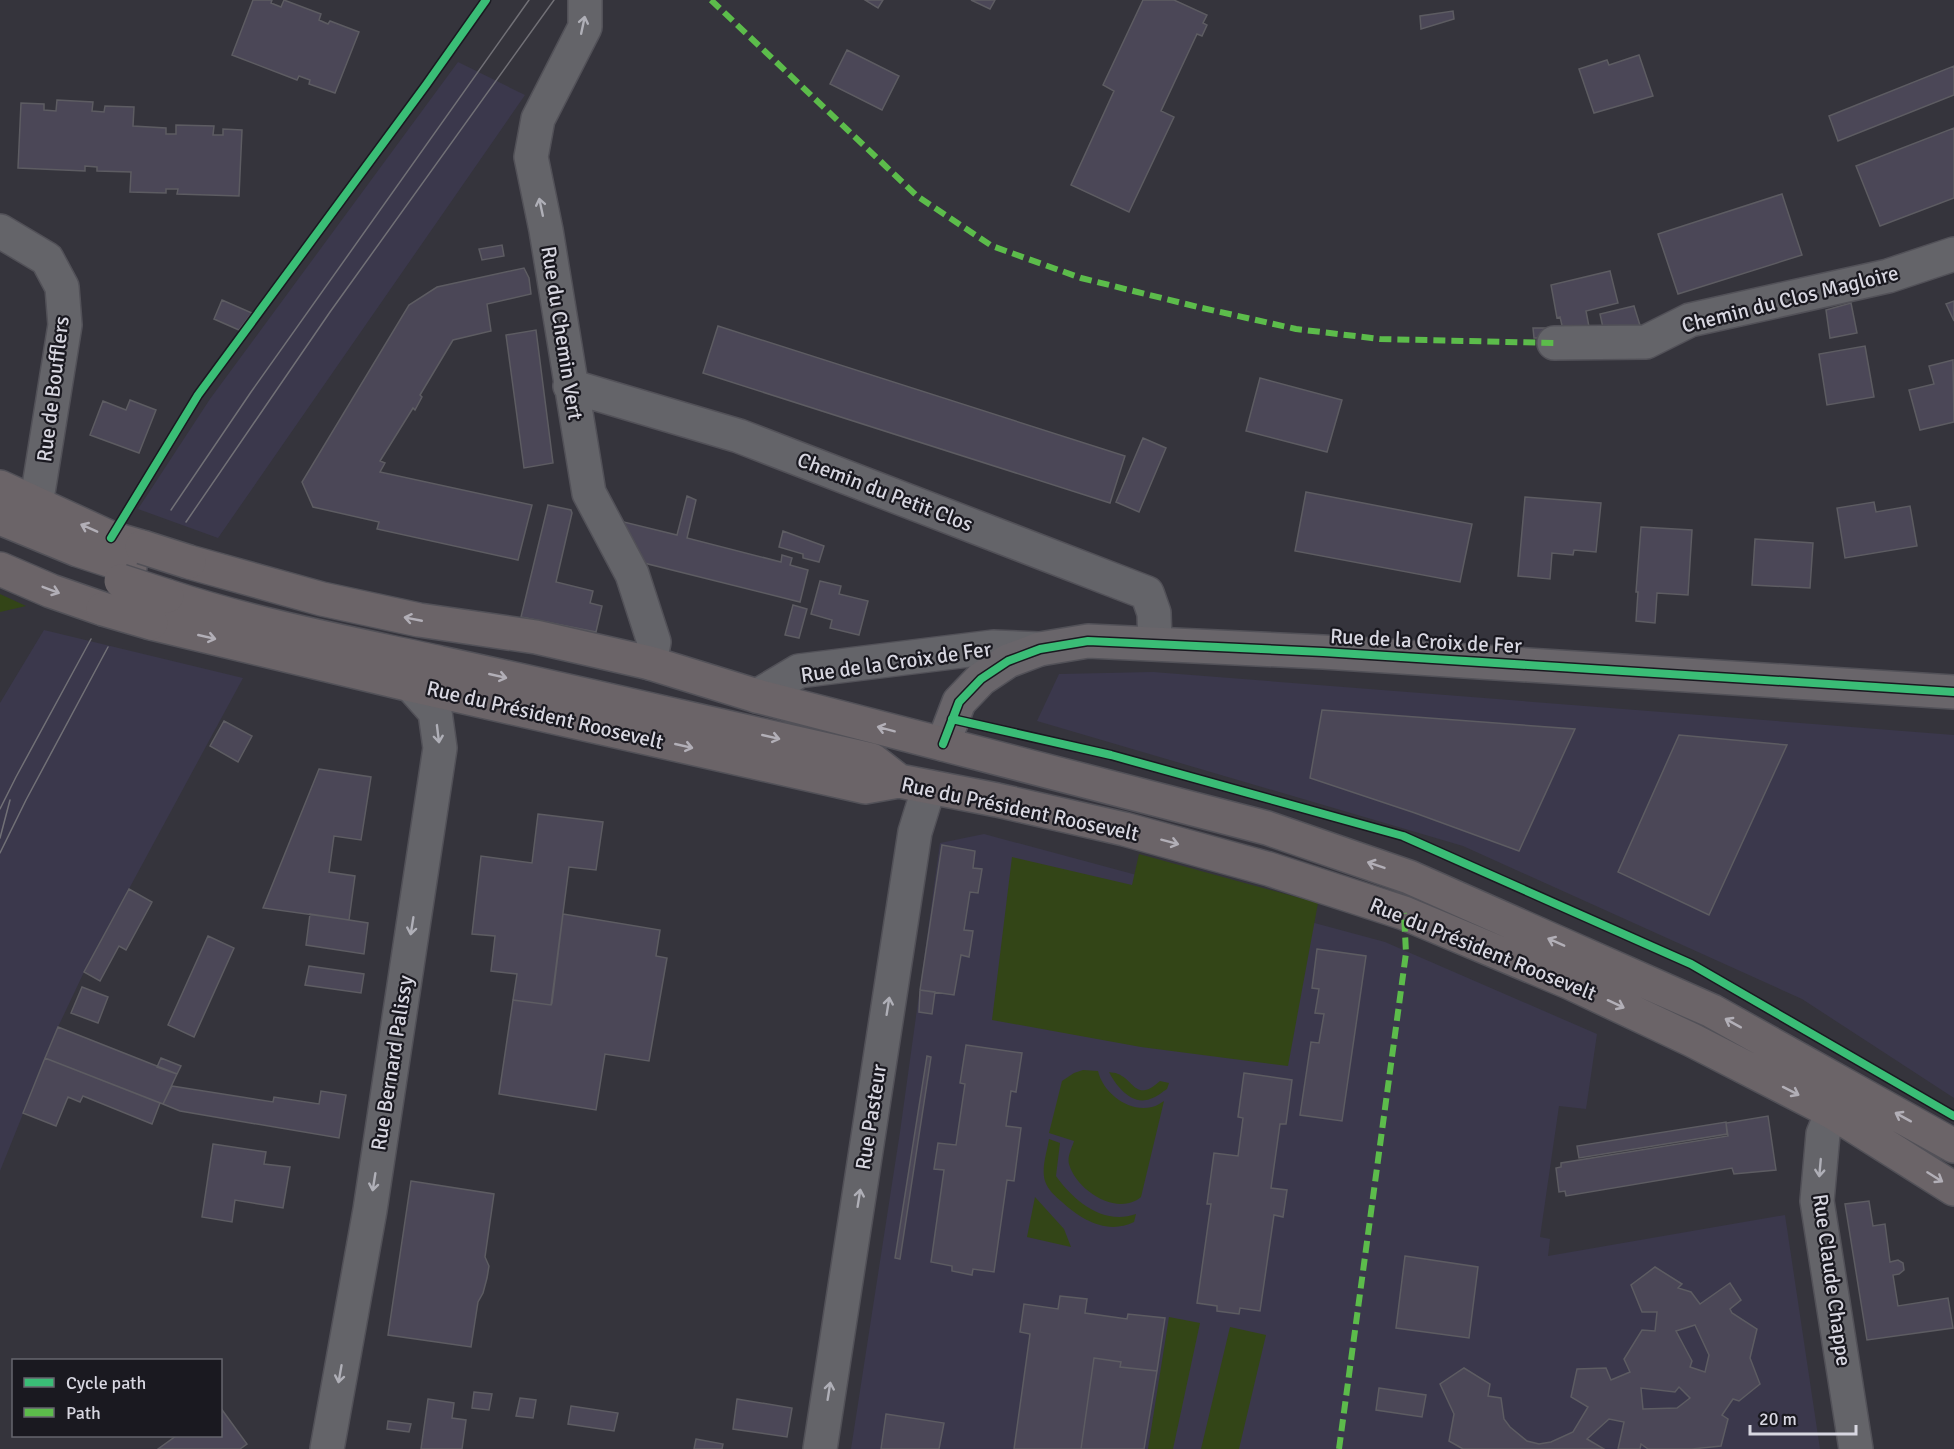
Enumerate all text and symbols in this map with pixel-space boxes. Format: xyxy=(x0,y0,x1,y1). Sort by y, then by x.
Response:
one-way arrow xyxy=(578,16,589,35)
one-way arrow xyxy=(535,198,546,218)
street label: Rue du Chemin Vert xyxy=(535,244,589,422)
street label: Chemin du Clos Magloire xyxy=(1679,259,1901,339)
street label: Rue de Boufflers xyxy=(31,315,75,463)
street label: Chemin du Petit Clos xyxy=(794,447,976,537)
one-way arrow xyxy=(80,522,98,533)
one-way arrow xyxy=(41,586,60,597)
one-way arrow xyxy=(404,612,423,624)
street label: Rue de la Croix de Fer xyxy=(1329,623,1523,659)
one-way arrow xyxy=(197,632,217,643)
street label: Rue de la Croix de Fer xyxy=(799,636,993,688)
one-way arrow xyxy=(488,671,508,682)
street label: Rue du Président Roosevelt xyxy=(424,675,666,755)
one-way arrow xyxy=(433,723,444,743)
one-way arrow xyxy=(877,723,896,735)
one-way arrow xyxy=(761,732,780,744)
one-way arrow xyxy=(674,740,693,752)
street label: Rue du Président Roosevelt xyxy=(899,771,1141,847)
one-way arrow xyxy=(1160,837,1179,848)
one-way arrow xyxy=(1367,859,1386,870)
street label: Rue du Président Roosevelt xyxy=(1366,892,1600,1006)
one-way arrow xyxy=(407,916,418,936)
one-way arrow xyxy=(1547,935,1565,947)
street label: Rue Bernard Palissy xyxy=(365,973,419,1152)
one-way arrow xyxy=(883,996,894,1016)
one-way arrow xyxy=(1607,999,1625,1011)
one-way arrow xyxy=(1725,1017,1742,1029)
street label: Rue Pasteur xyxy=(850,1062,892,1172)
one-way arrow xyxy=(1782,1085,1799,1097)
one-way arrow xyxy=(1895,1111,1912,1123)
one-way arrow xyxy=(1814,1158,1825,1178)
one-way arrow xyxy=(369,1171,380,1191)
one-way arrow xyxy=(1926,1171,1943,1183)
one-way arrow xyxy=(853,1189,864,1209)
street label: Rue Claude Chappe xyxy=(1807,1192,1857,1368)
legend xyxy=(12,1359,222,1437)
one-way arrow xyxy=(334,1363,345,1383)
text: Cycle path xyxy=(66,1372,146,1394)
one-way arrow xyxy=(824,1382,835,1402)
scale bar xyxy=(1750,1398,1856,1436)
text: Path xyxy=(66,1402,101,1424)
text: 20 m xyxy=(1759,1408,1797,1430)

